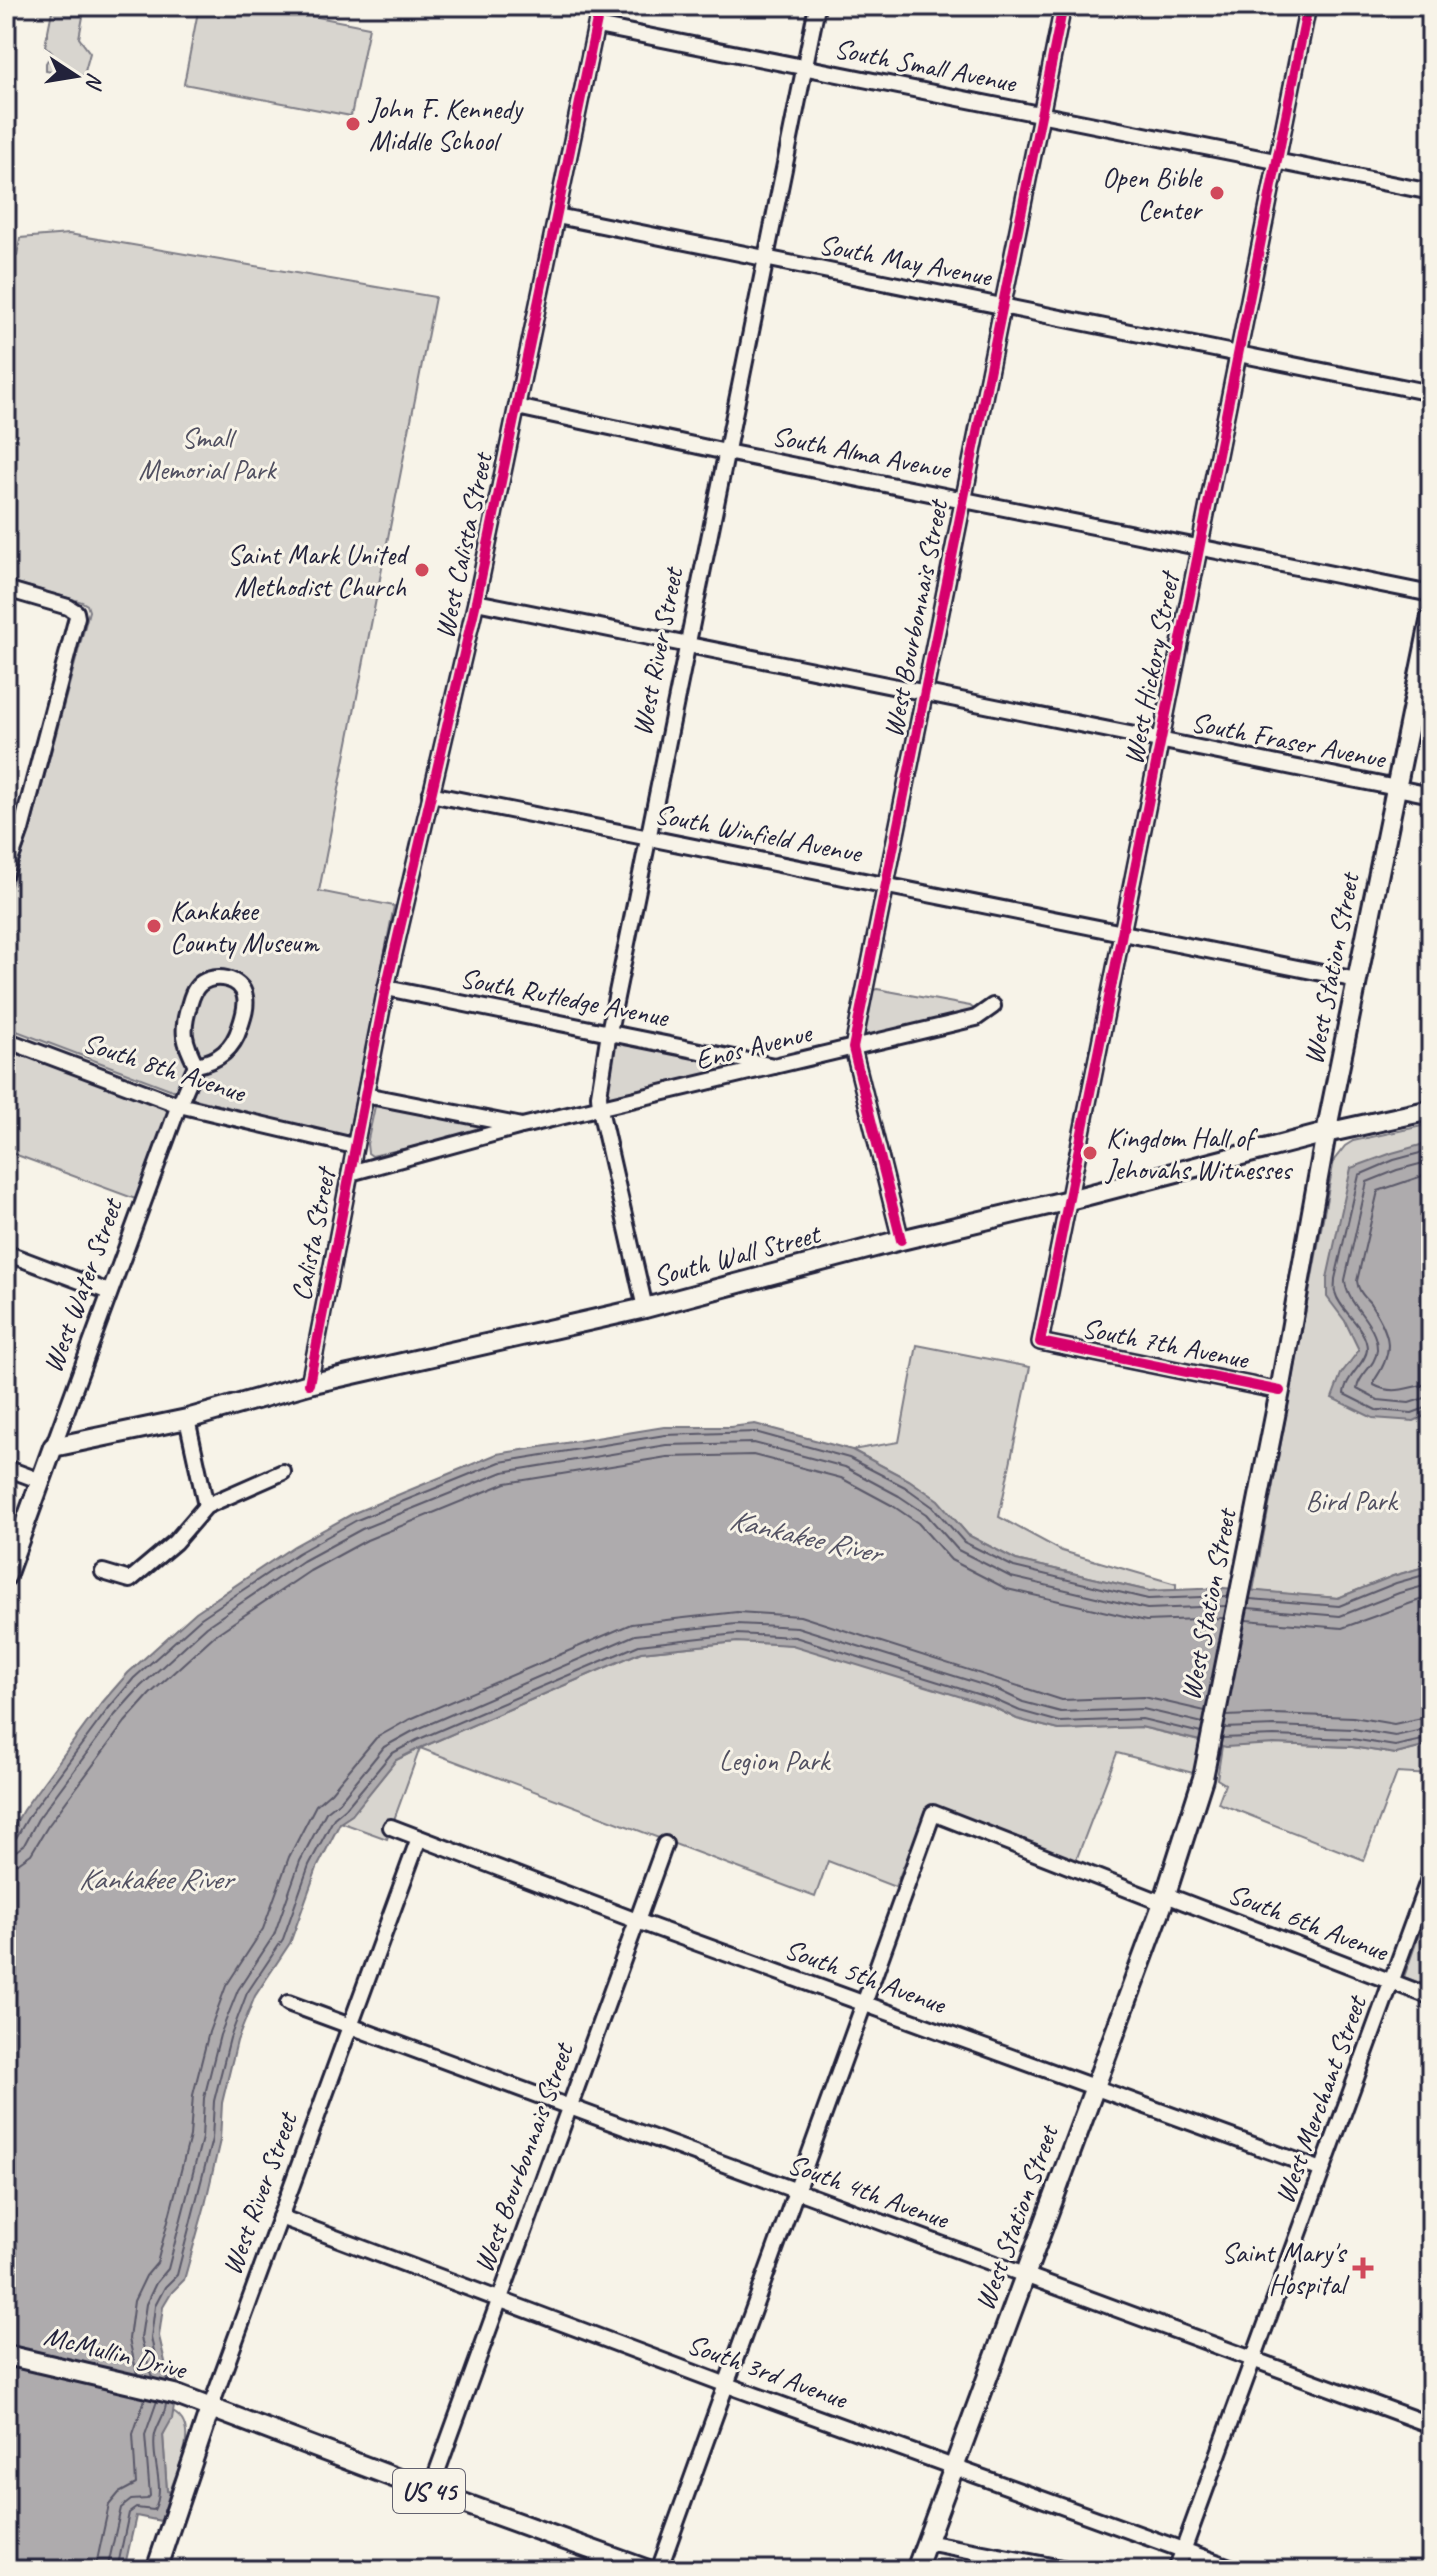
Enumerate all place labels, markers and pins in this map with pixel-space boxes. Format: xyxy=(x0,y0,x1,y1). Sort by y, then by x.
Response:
place label: John F. Kennedy Middle School xyxy=(367,91,524,158)
marker: John F. Kennedy Middle School xyxy=(344,115,362,133)
place label: Open Bible Center xyxy=(1102,160,1203,227)
marker: Open Bible Center xyxy=(1208,184,1226,202)
place label: Saint Mark United Methodist Church xyxy=(227,537,410,604)
marker: Saint Mark United Methodist Church xyxy=(413,561,431,579)
place label: Kankakee County Museum xyxy=(170,893,320,960)
marker: Kankakee County Museum xyxy=(145,917,163,935)
place label: Kingdom Hall of Jehovahs Witnesses xyxy=(1104,1120,1293,1187)
marker: Kingdom Hall of Jehovahs Witnesses xyxy=(1081,1144,1099,1162)
place label: Saint Mary's Hospital xyxy=(1221,2235,1350,2302)
marker: Saint Mary's Hospital xyxy=(1352,2257,1374,2279)

